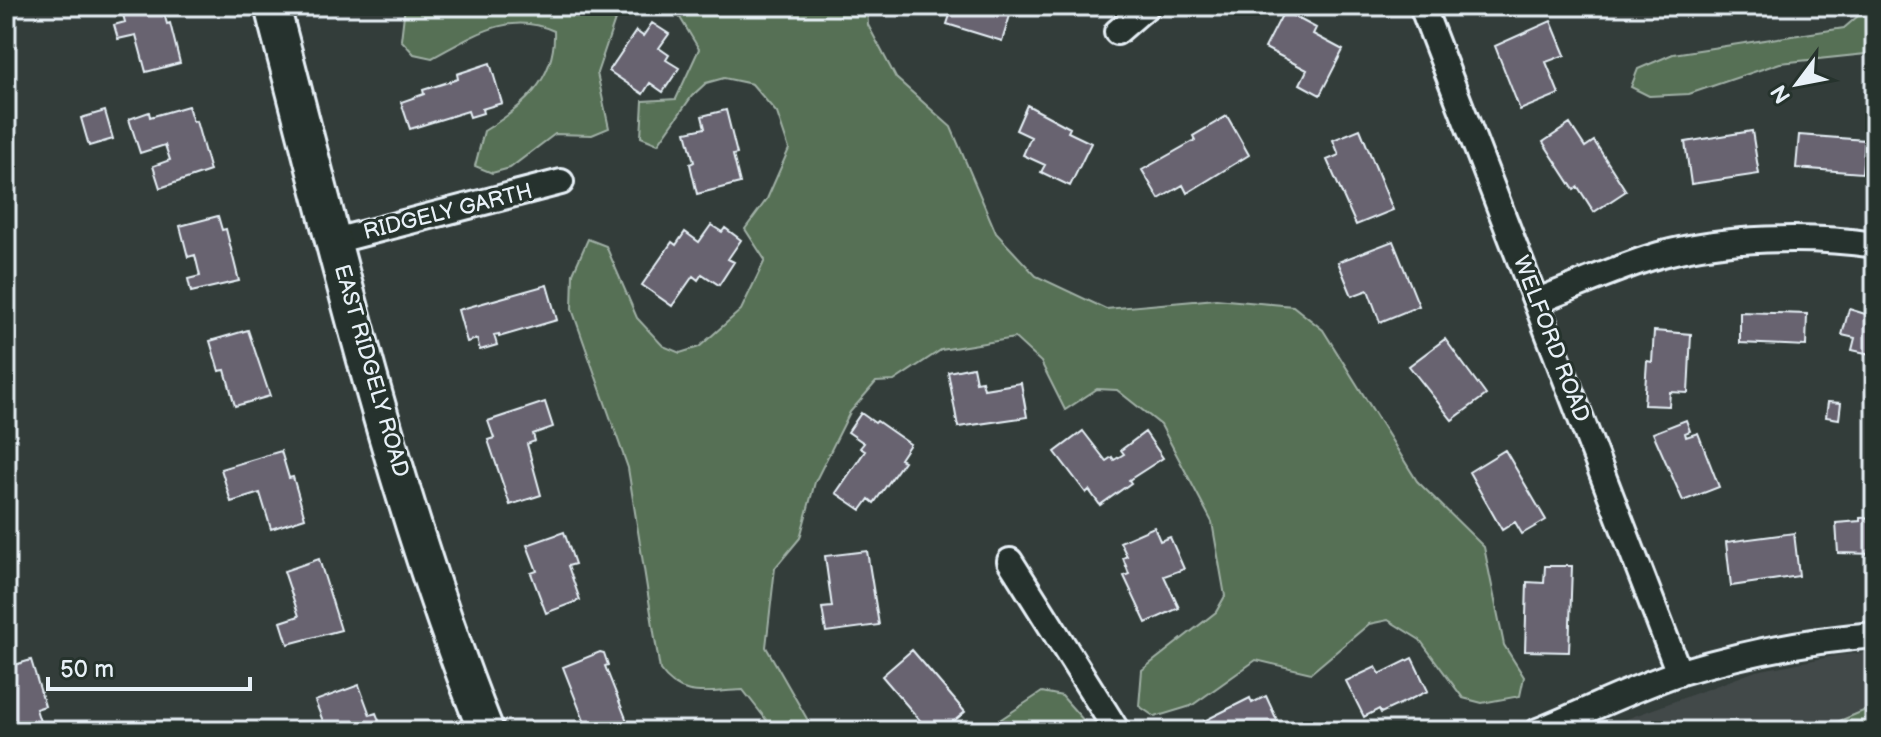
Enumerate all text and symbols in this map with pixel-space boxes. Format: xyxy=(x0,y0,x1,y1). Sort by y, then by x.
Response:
north arrow xyxy=(1757,44,1837,124)
text: N xyxy=(1765,80,1797,108)
street label: RIDGELY GARTH xyxy=(361,178,535,246)
street label: WELFORD ROAD xyxy=(1507,252,1595,426)
street label: EAST RIDGELY ROAD xyxy=(328,262,414,480)
scale bar xyxy=(48,641,250,691)
text: 50 m xyxy=(60,655,114,684)

